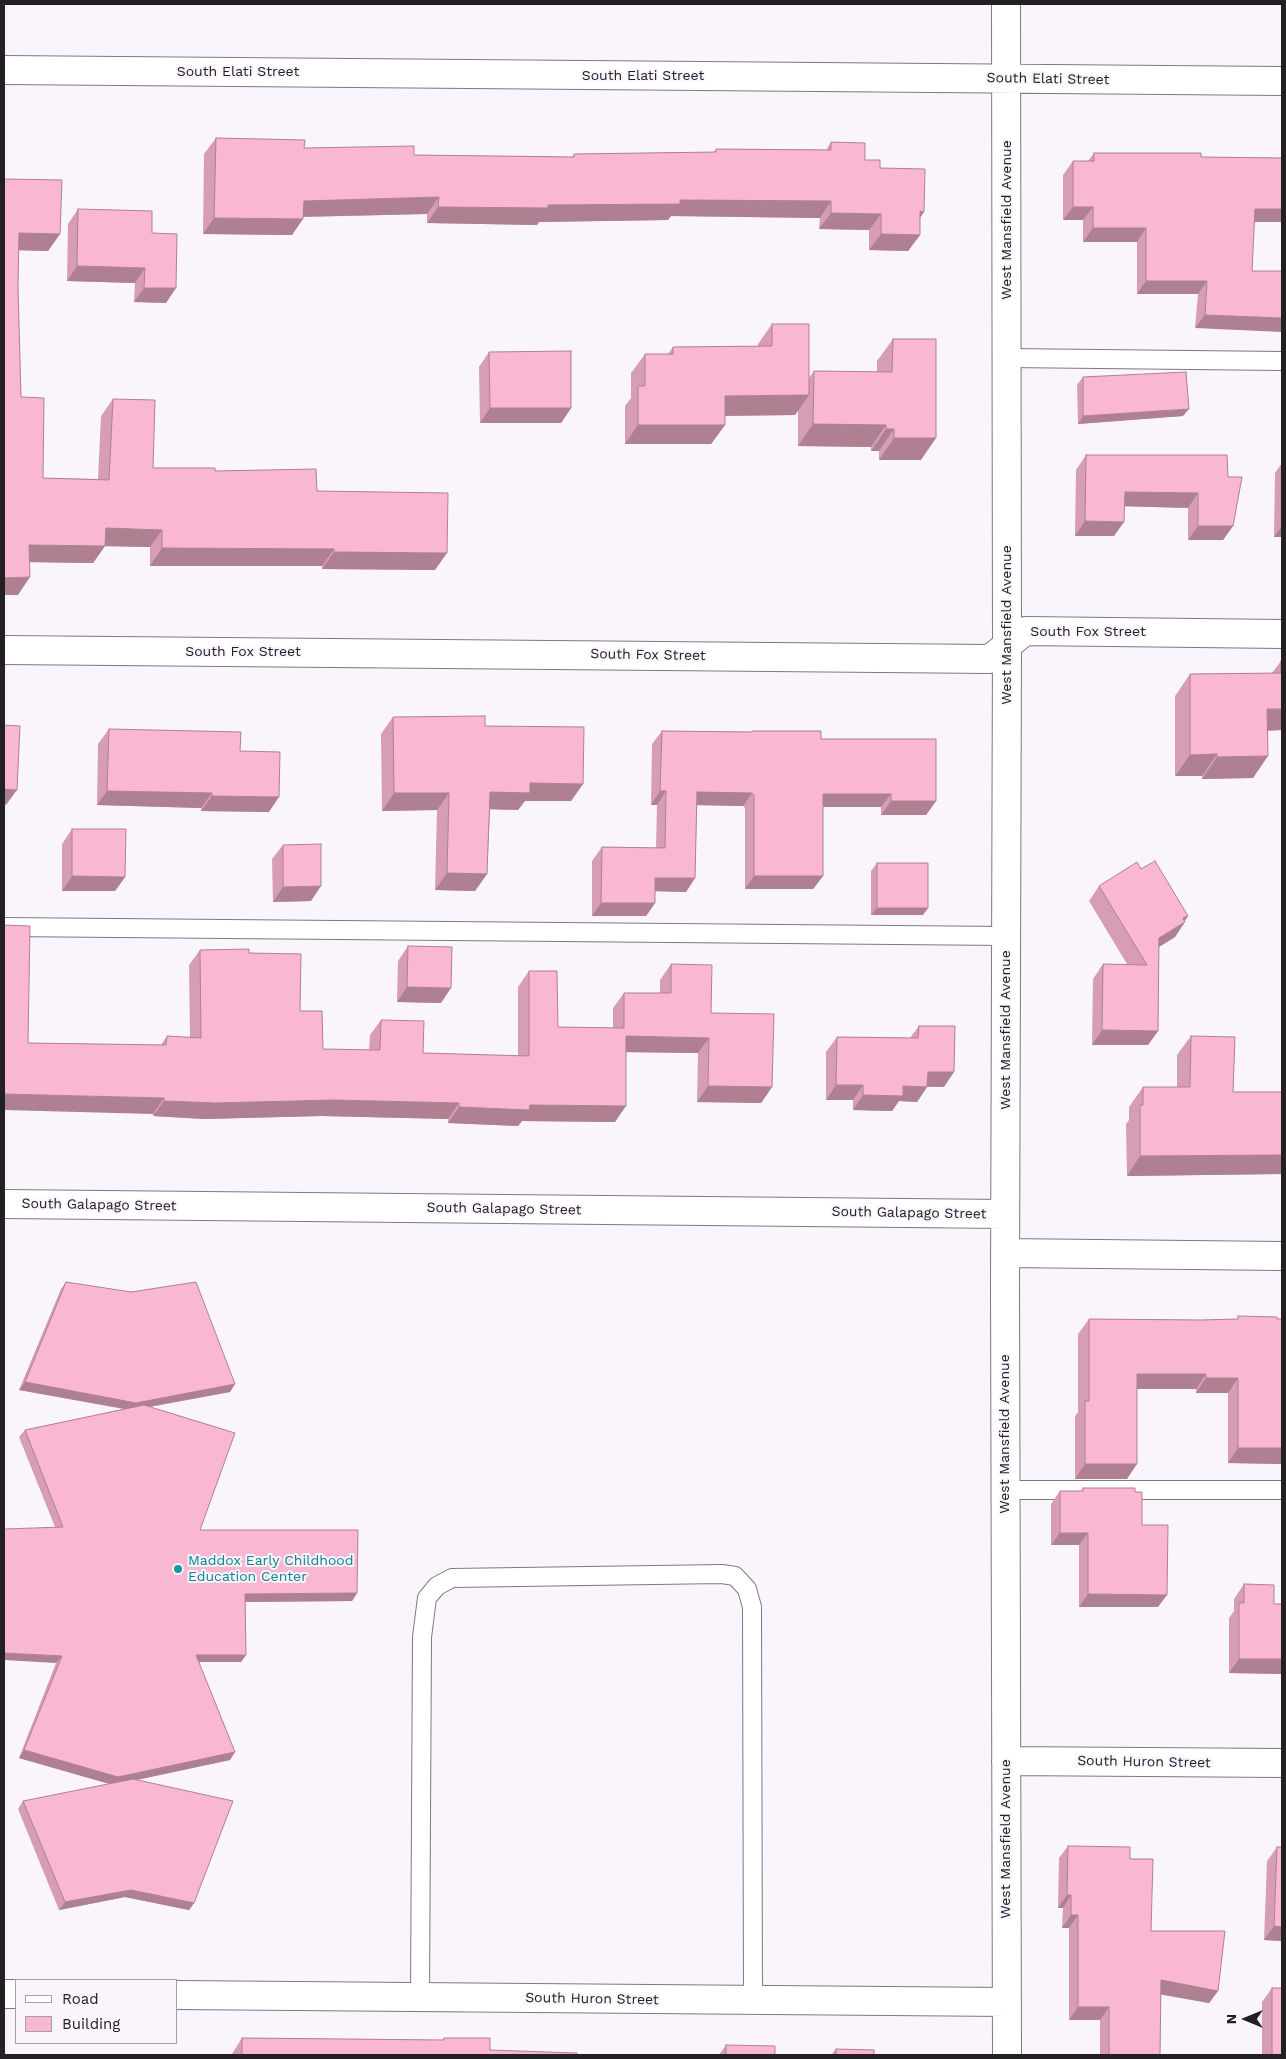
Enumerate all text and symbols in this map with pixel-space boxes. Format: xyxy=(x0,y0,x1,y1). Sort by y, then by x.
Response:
street label: South Elati Street xyxy=(177,64,299,80)
street label: South Elati Street xyxy=(582,68,704,84)
street label: South Elati Street xyxy=(987,70,1109,88)
street label: West Mansfield Avenue xyxy=(999,140,1015,300)
street label: West Mansfield Avenue xyxy=(999,545,1015,705)
street label: South Fox Street xyxy=(1030,624,1146,640)
street label: South Fox Street xyxy=(185,644,301,660)
street label: South Fox Street xyxy=(590,646,706,664)
street label: West Mansfield Avenue xyxy=(998,950,1014,1110)
street label: South Galapago Street xyxy=(21,1195,177,1215)
street label: South Galapago Street xyxy=(426,1199,582,1219)
street label: South Galapago Street xyxy=(831,1203,987,1223)
street label: West Mansfield Avenue xyxy=(997,1354,1013,1514)
place label: Maddox Early Childhood Education Center xyxy=(188,1553,353,1585)
marker: Maddox Early Childhood Education Center xyxy=(172,1563,184,1575)
street label: South Huron Street xyxy=(1077,1752,1211,1772)
street label: West Mansfield Avenue xyxy=(998,1759,1014,1919)
legend xyxy=(15,1979,178,2044)
street label: South Huron Street xyxy=(525,1989,659,2009)
text: Road xyxy=(62,1990,99,2008)
north arrow xyxy=(1221,1994,1271,2044)
text: N xyxy=(1223,2014,1239,2024)
text: Building xyxy=(62,2015,120,2033)

